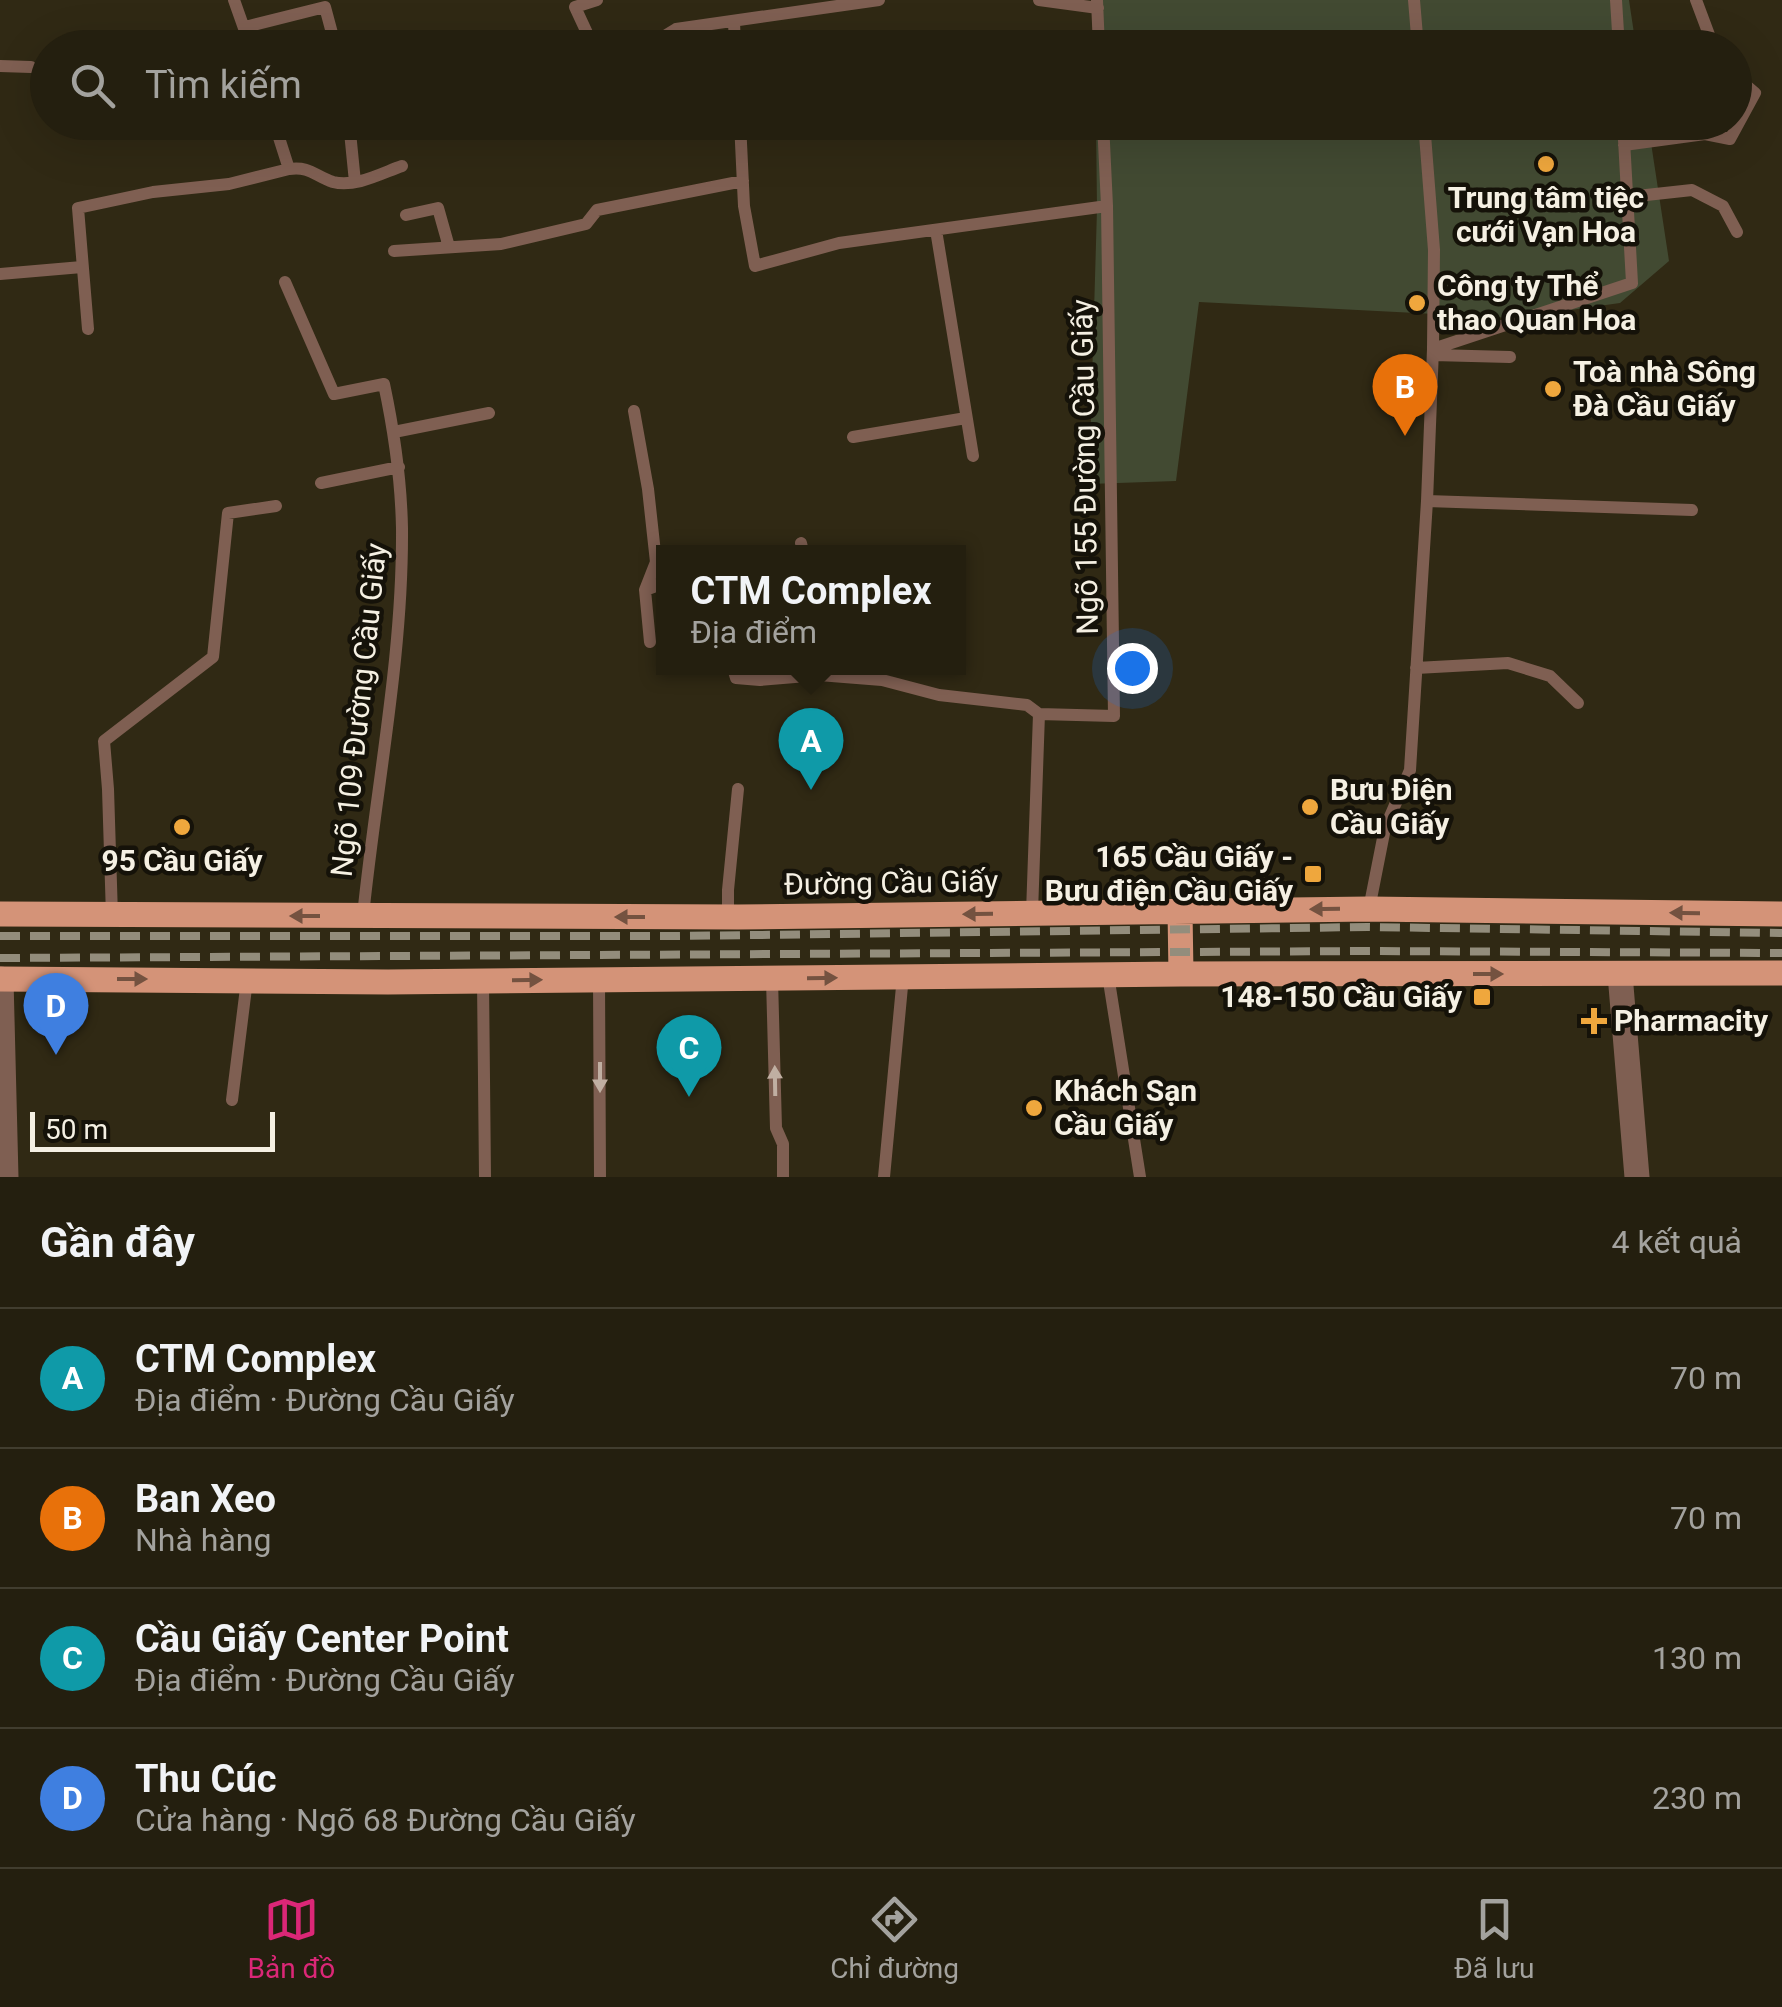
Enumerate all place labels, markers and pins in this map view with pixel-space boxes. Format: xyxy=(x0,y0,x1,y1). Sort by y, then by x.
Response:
marker: Trung tâm tiệc cưới Vạn Hoa xyxy=(1535,153,1557,175)
place label: Trung tâm tiệc cưới Vạn Hoa xyxy=(1448,180,1644,249)
place label: Công ty Thể thao Quan Hoa xyxy=(1437,268,1636,337)
marker: Công ty Thể thao Quan Hoa xyxy=(1406,292,1428,314)
pin: B xyxy=(1372,354,1438,436)
place label: Toà nhà Sông Đà Cầu Giấy xyxy=(1573,354,1756,423)
marker: Toà nhà Sông Đà Cầu Giấy xyxy=(1542,378,1564,400)
pin: A xyxy=(778,708,844,790)
place label: Bưu Điện Cầu Giấy xyxy=(1330,772,1453,841)
marker: Bưu Điện Cầu Giấy xyxy=(1299,796,1321,818)
marker: 95 Cầu Giấy xyxy=(171,816,193,838)
place label: 165 Cầu Giấy - Bưu điện Cầu Giấy xyxy=(1045,839,1294,908)
place label: 95 Cầu Giấy xyxy=(101,843,263,878)
marker: 165 Cầu Giấy - Bưu điện Cầu Giấy xyxy=(1302,863,1324,885)
pin: D xyxy=(23,972,88,1055)
place label: 148-150 Cầu Giấy xyxy=(1220,979,1463,1014)
marker: 148-150 Cầu Giấy xyxy=(1471,986,1493,1008)
place label: Pharmacity xyxy=(1614,1003,1769,1038)
marker: Pharmacity xyxy=(1583,1010,1605,1032)
pin: C xyxy=(656,1014,722,1097)
place label: Khách Sạn Cầu Giấy xyxy=(1054,1073,1197,1142)
marker: Khách Sạn Cầu Giấy xyxy=(1023,1097,1045,1119)

